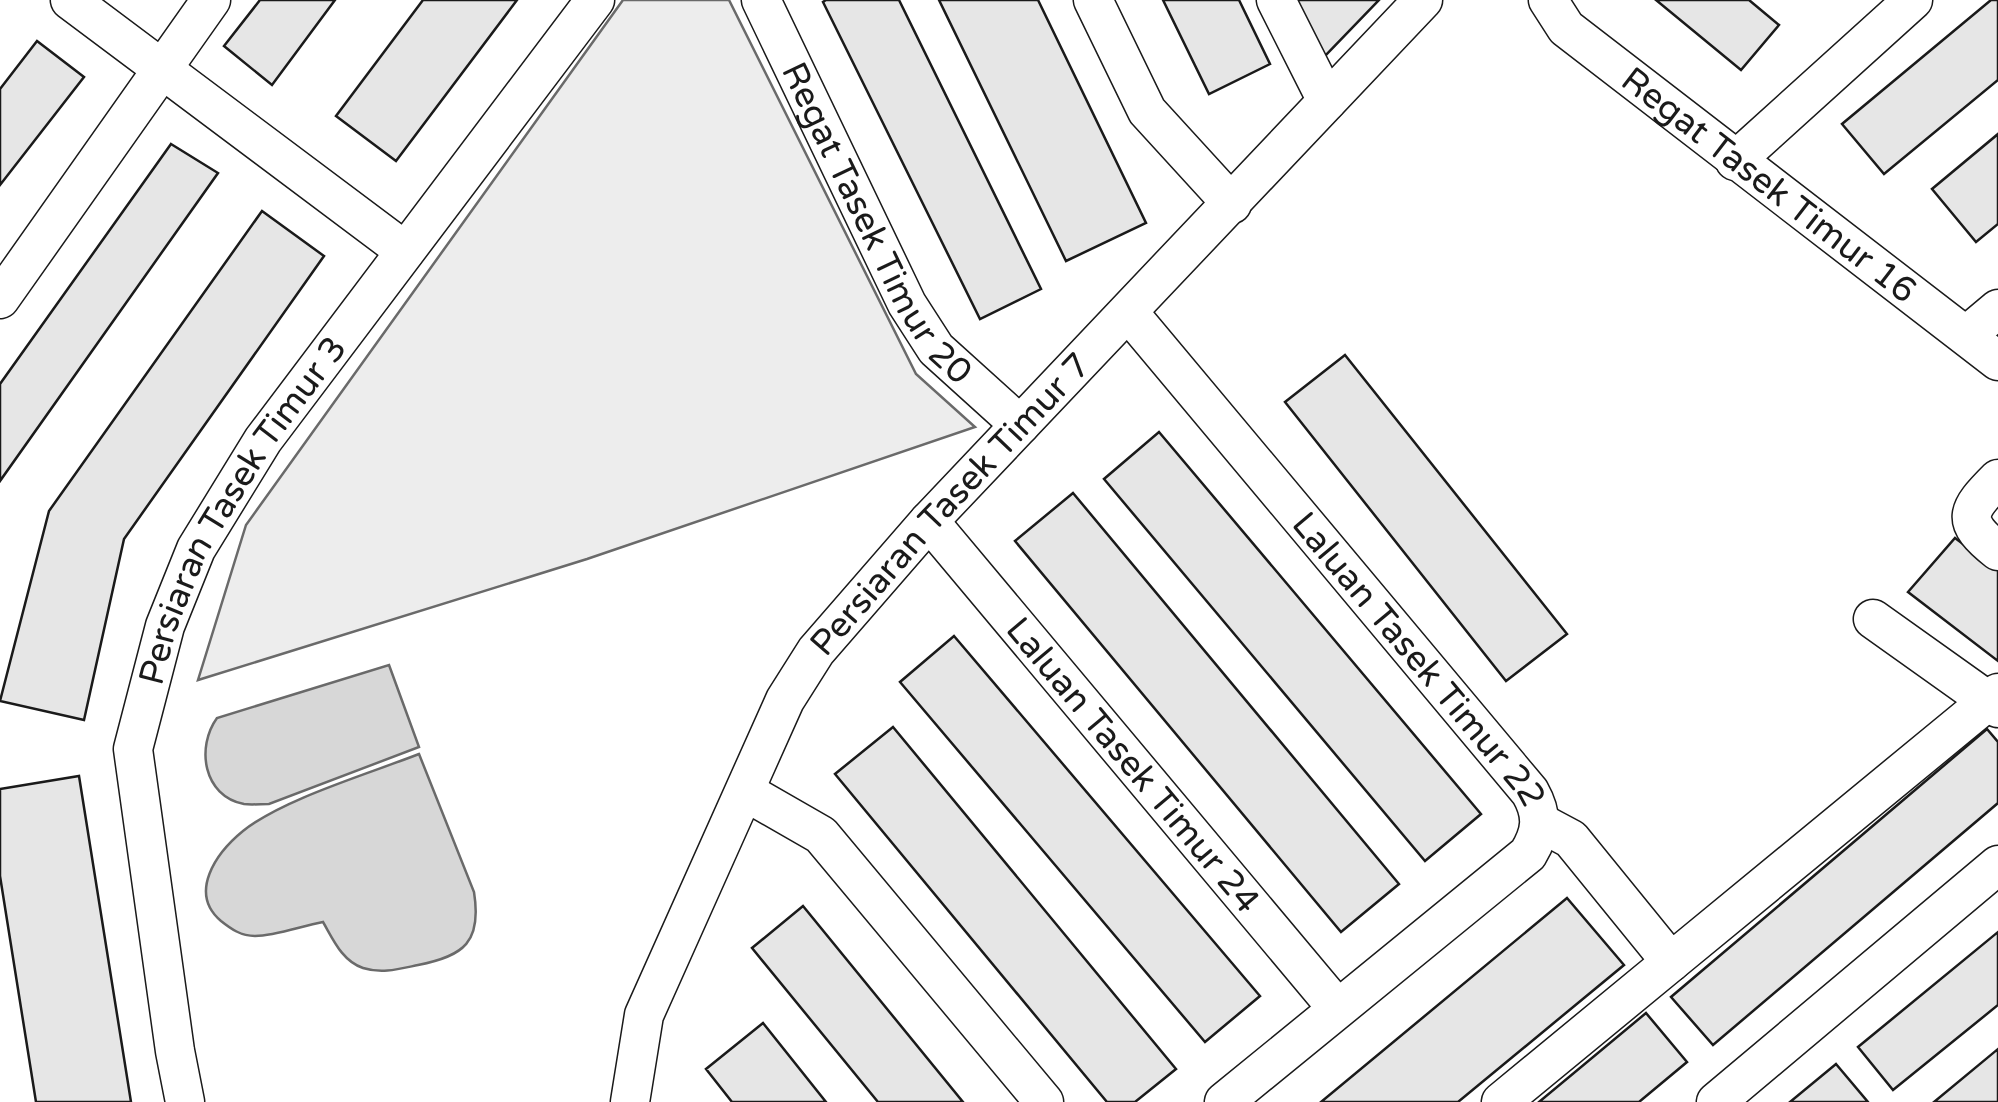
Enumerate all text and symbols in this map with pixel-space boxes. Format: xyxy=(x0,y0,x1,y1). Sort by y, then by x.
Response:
street label: Regat Tasek Timur 20 xyxy=(772,56,980,393)
street label: Regat Tasek Timur 16 xyxy=(1613,59,1925,312)
street label: Persiaran Tasek Timur 3 xyxy=(131,328,356,689)
street label: Persiaran Tasek Timur 7 xyxy=(802,344,1099,665)
street label: Laluan Tasek Timur 22 xyxy=(1283,504,1554,814)
street label: Laluan Tasek Timur 24 xyxy=(997,609,1268,922)

